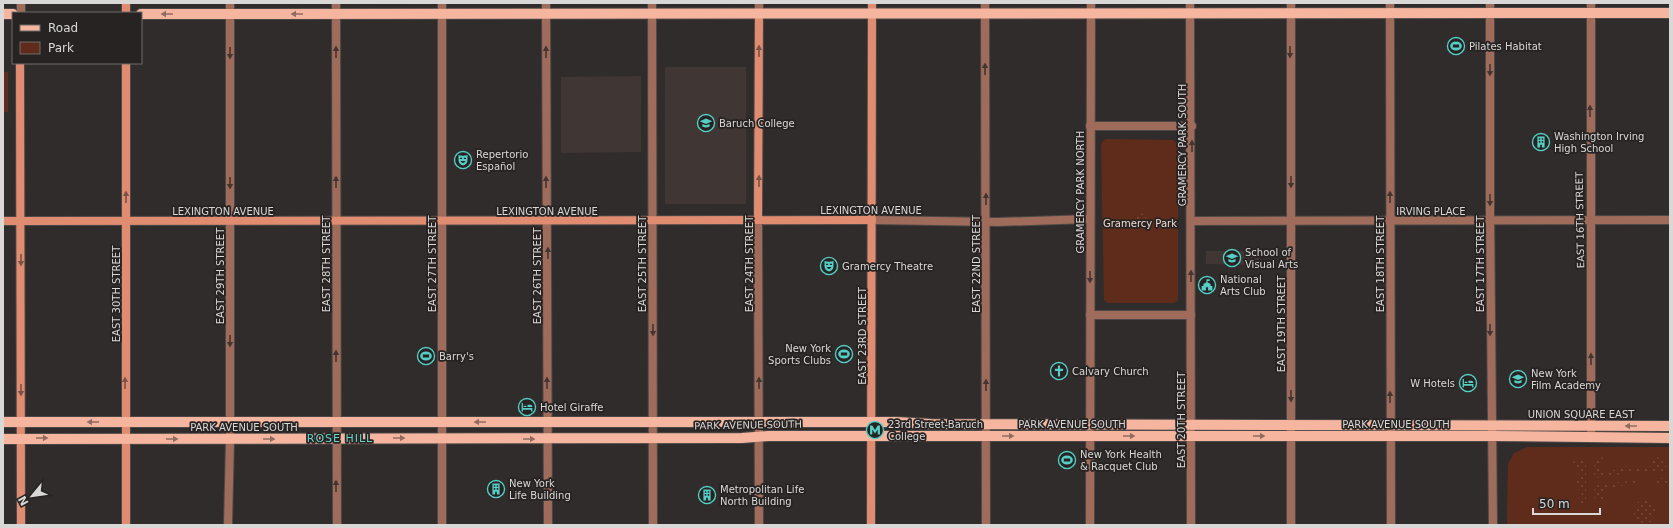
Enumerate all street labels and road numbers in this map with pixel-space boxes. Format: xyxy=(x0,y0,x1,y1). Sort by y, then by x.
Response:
street label: GRAMERCY PARK SOUTH xyxy=(1177,84,1188,206)
street label: GRAMERCY PARK NORTH xyxy=(1075,131,1086,253)
street label: EAST 16TH STREET xyxy=(1574,171,1586,268)
street label: LEXINGTON AVENUE xyxy=(820,205,922,216)
street label: LEXINGTON AVENUE xyxy=(172,206,274,217)
street label: LEXINGTON AVENUE xyxy=(496,206,598,217)
street label: IRVING PLACE xyxy=(1396,206,1466,217)
street label: EAST 22ND STREET xyxy=(971,214,982,313)
street label: EAST 28TH STREET xyxy=(321,215,332,312)
street label: EAST 27TH STREET xyxy=(427,215,438,312)
street label: EAST 25TH STREET xyxy=(637,215,648,312)
street label: EAST 24TH STREET xyxy=(744,215,755,312)
street label: EAST 18TH STREET xyxy=(1375,215,1386,312)
street label: EAST 17TH STREET xyxy=(1475,215,1486,312)
street label: EAST 29TH STREET xyxy=(215,227,226,324)
street label: EAST 26TH STREET xyxy=(532,227,543,324)
street label: EAST 30TH STREET xyxy=(111,245,122,342)
street label: EAST 19TH STREET xyxy=(1276,275,1287,372)
street label: EAST 23RD STREET xyxy=(857,286,868,385)
street label: EAST 20TH STREET xyxy=(1176,371,1187,468)
street label: UNION SQUARE EAST xyxy=(1528,409,1635,420)
street label: PARK AVENUE SOUTH xyxy=(694,419,802,431)
street label: PARK AVENUE SOUTH xyxy=(1018,419,1126,430)
street label: PARK AVENUE SOUTH xyxy=(1342,419,1450,430)
street label: PARK AVENUE SOUTH xyxy=(190,422,298,433)

